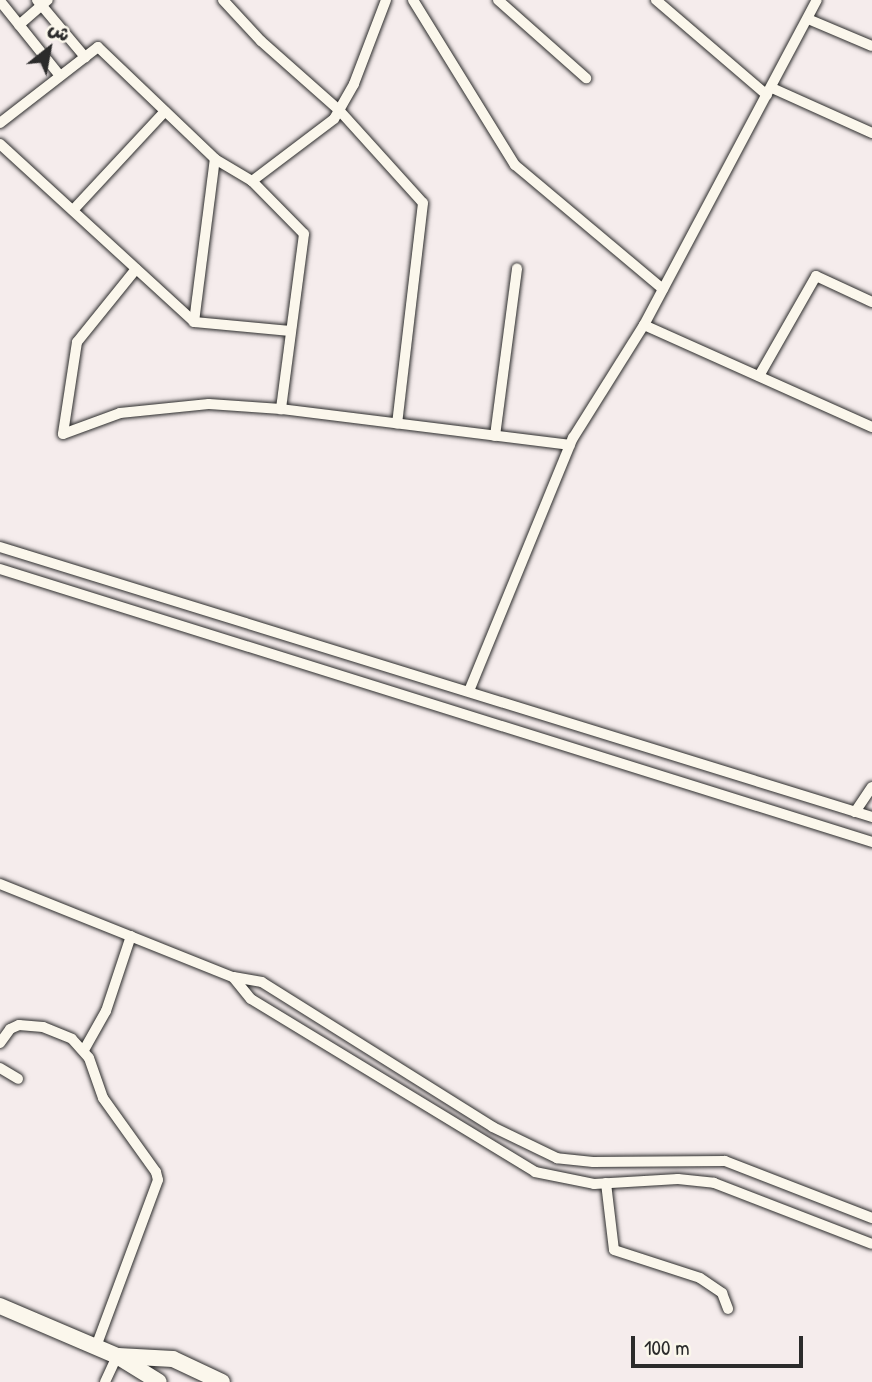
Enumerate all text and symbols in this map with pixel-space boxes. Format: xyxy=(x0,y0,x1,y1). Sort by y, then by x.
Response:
north arrow xyxy=(14,14,84,84)
text: ش xyxy=(44,14,75,48)
scale bar xyxy=(634,1322,806,1366)
text: 100 m xyxy=(644,1333,690,1362)

